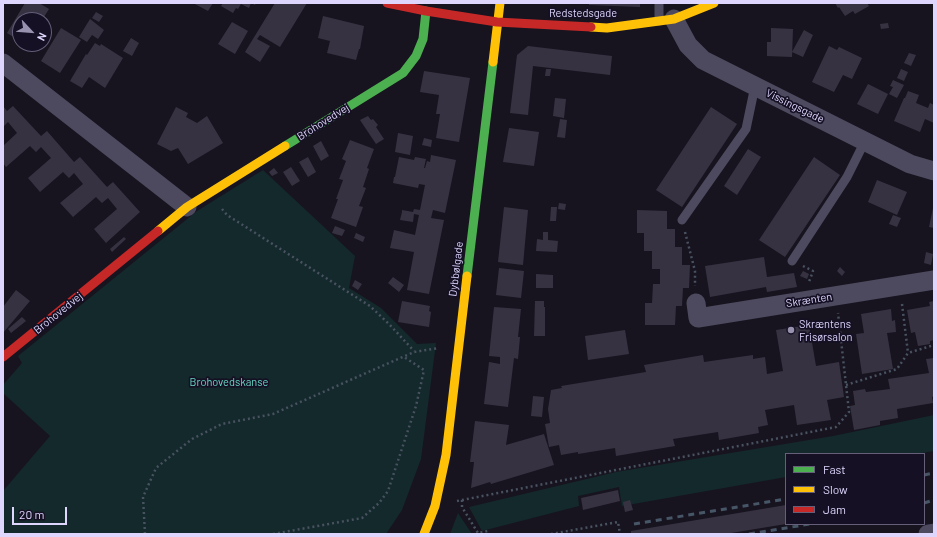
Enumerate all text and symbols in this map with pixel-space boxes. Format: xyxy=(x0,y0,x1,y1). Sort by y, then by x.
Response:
street label: Redstedsgade xyxy=(549,6,617,20)
north arrow xyxy=(12,12,52,52)
text: N xyxy=(35,31,50,43)
street label: Vissingsgade xyxy=(764,86,826,126)
street label: Brohovedvej xyxy=(294,101,352,143)
street label: Dybbølgade xyxy=(446,241,466,297)
street label: Brohovedvej xyxy=(31,289,85,337)
street label: Skrænten xyxy=(785,290,833,310)
place label: Skræntens Frisørsalon xyxy=(799,317,852,343)
marker: Skræntens Frisørsalon xyxy=(786,325,796,335)
park label: Brohovedskanse xyxy=(190,375,268,389)
legend xyxy=(785,453,925,525)
text: Fast xyxy=(823,462,846,476)
text: Slow xyxy=(823,482,848,496)
scale bar xyxy=(14,499,69,525)
text: Jam xyxy=(823,502,846,516)
text: 20 m xyxy=(19,507,45,521)

